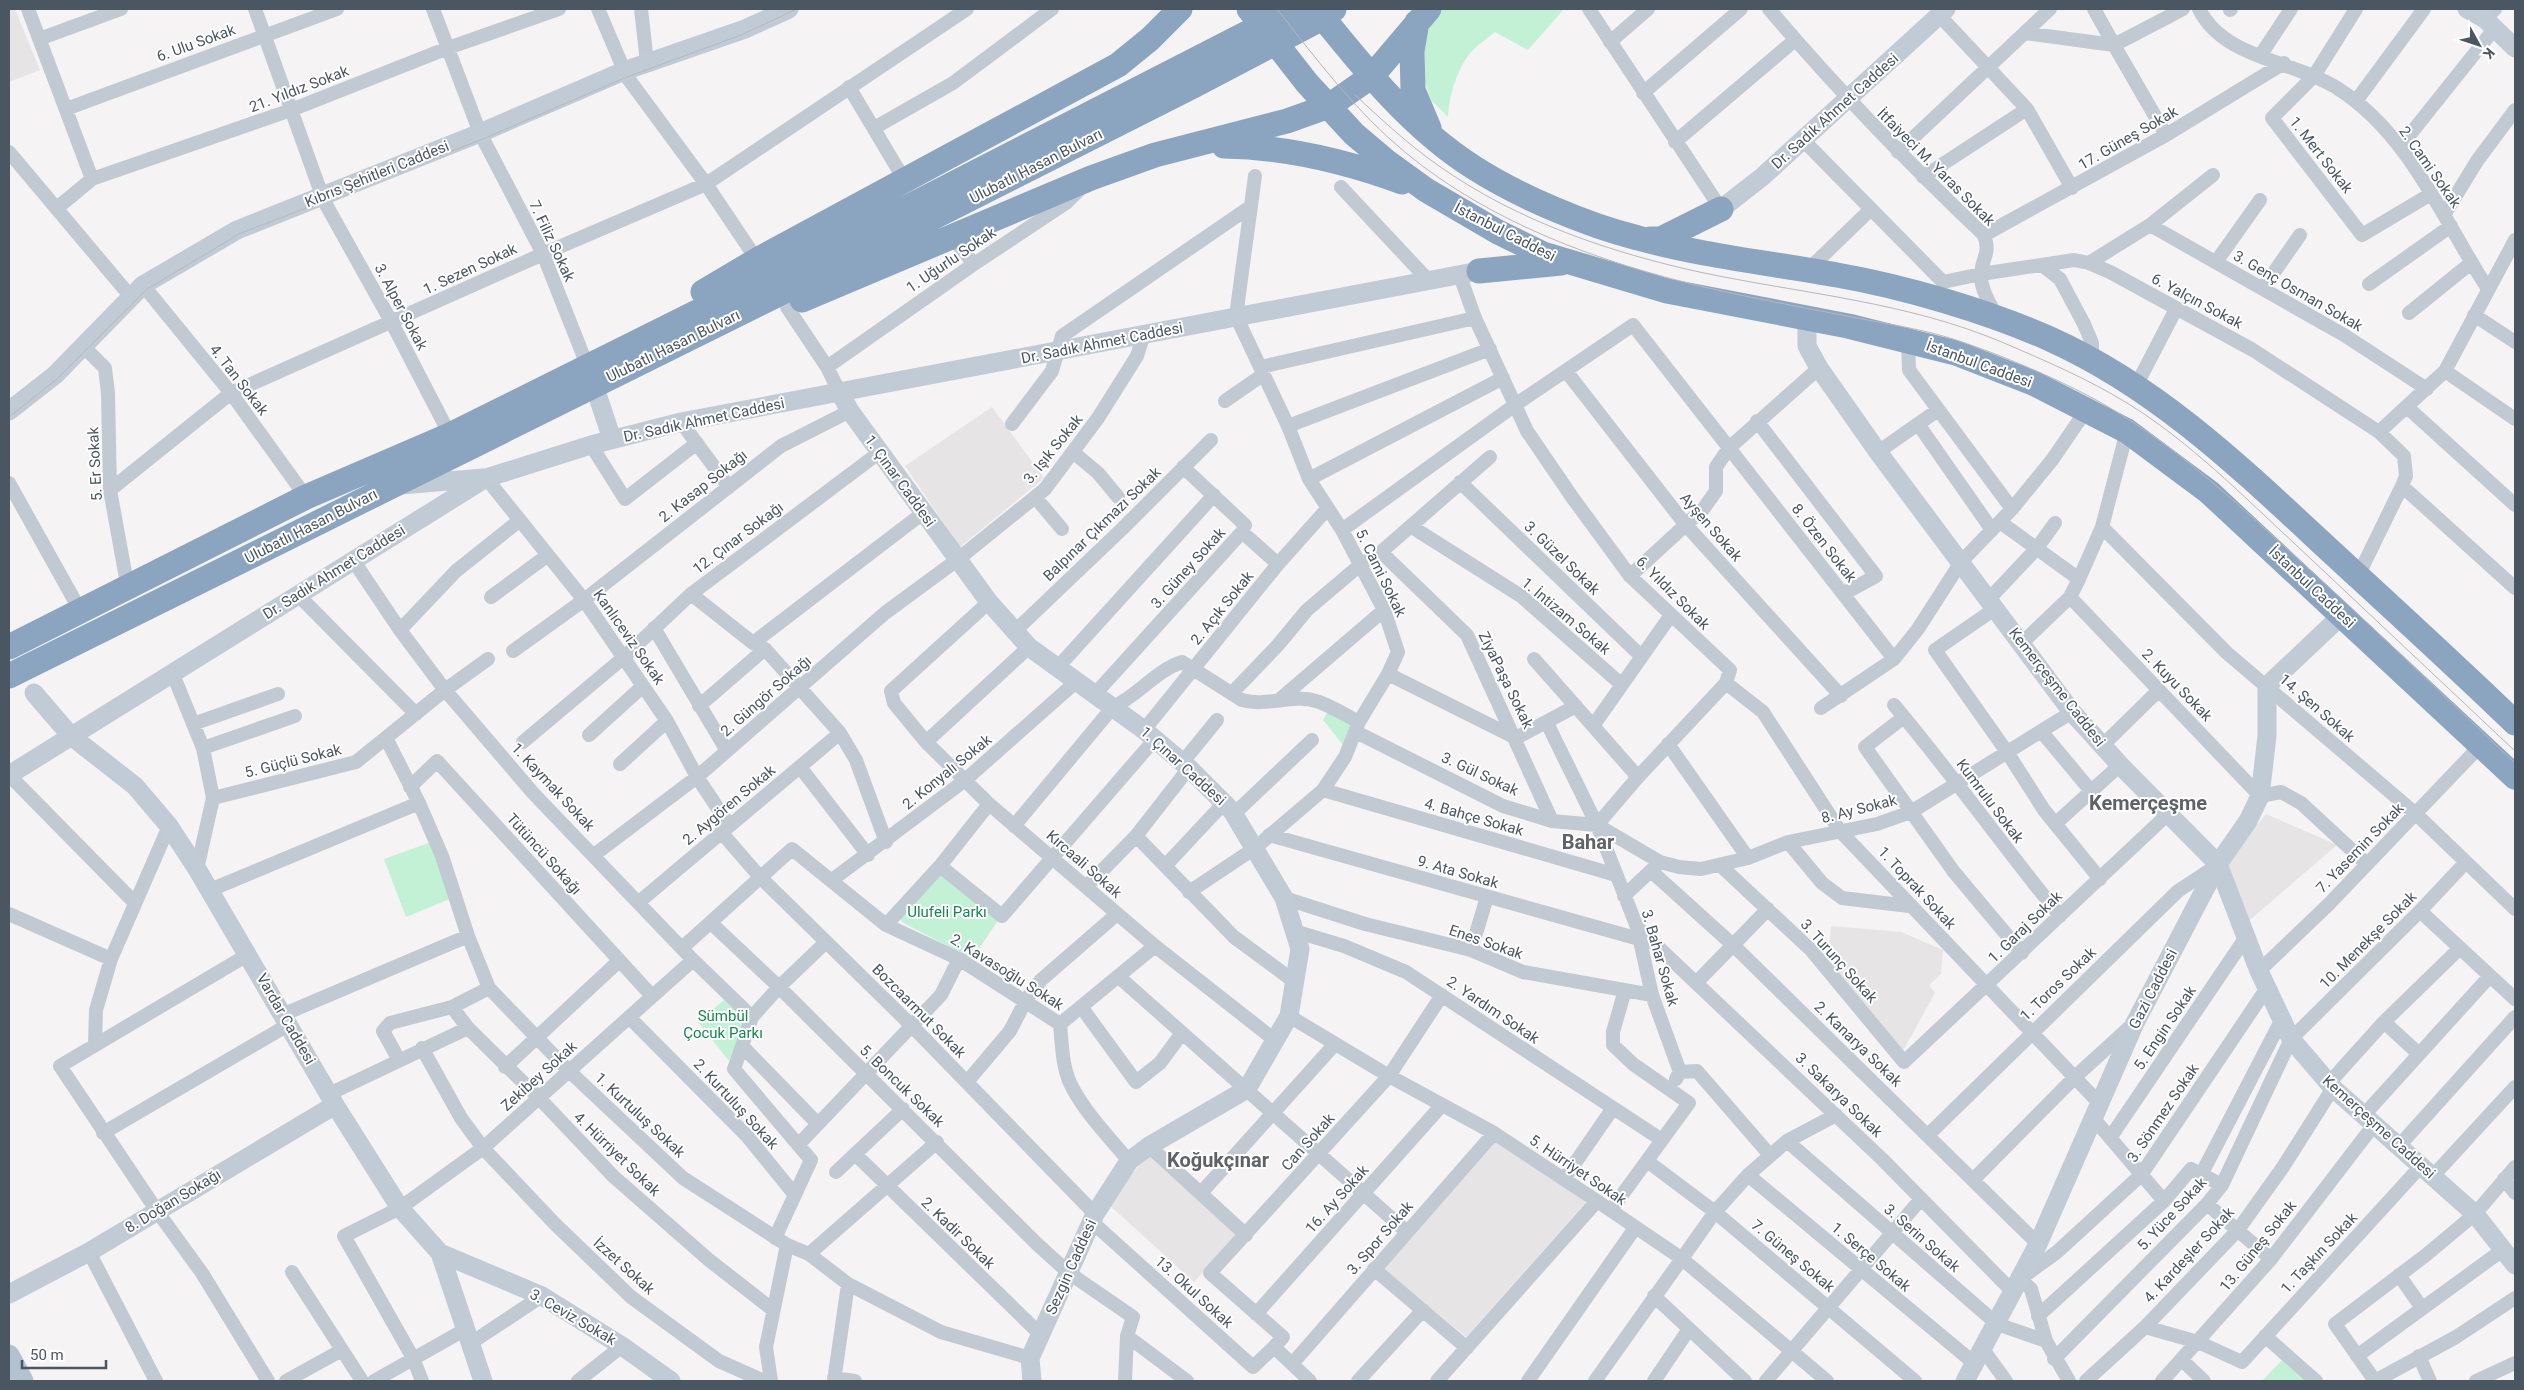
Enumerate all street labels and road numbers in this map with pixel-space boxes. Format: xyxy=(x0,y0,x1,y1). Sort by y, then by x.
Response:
street label: 6. Ulu Sokak xyxy=(154,20,238,66)
street label: Dr. Sadık Ahmet Caddesi xyxy=(1768,49,1902,173)
street label: 21. Yıldız Sokak xyxy=(247,62,352,116)
street label: 17. Güneş Sokak xyxy=(2075,102,2181,174)
street label: İtfaiyeci M. Yaras Sokak xyxy=(1873,104,1999,230)
street label: 1. Mert Sokak xyxy=(2286,113,2357,197)
street label: 2. Cami Sokak xyxy=(2395,123,2465,212)
street label: Ulubatlı Hasan Bulvarı xyxy=(967,125,1105,207)
street label: Kıbrıs Şehitleri Caddesi xyxy=(302,137,452,211)
street label: 7. Filiz Sokak xyxy=(525,198,579,285)
street label: İstanbul Caddesi xyxy=(1451,199,1559,265)
street label: 1. Uğurlu Sokak xyxy=(903,223,999,297)
street label: 1. Sezen Sokak xyxy=(420,239,520,299)
street label: 3. Genç Osman Sokak xyxy=(2230,247,2366,336)
street label: 3. Alper Sokak xyxy=(371,261,432,354)
street label: 6. Yalçın Sokak xyxy=(2148,269,2246,333)
street label: Ulubatlı Hasan Bulvarı xyxy=(603,306,743,386)
street label: Dr. Sadık Ahmet Caddesi xyxy=(1020,318,1184,368)
street label: İstanbul Caddesi xyxy=(1924,336,2034,392)
street label: 4. Tan Sokak xyxy=(206,341,272,419)
street label: Dr. Sadık Ahmet Caddesi xyxy=(622,394,786,446)
street label: 3. Işık Sokak xyxy=(1020,410,1087,487)
street label: 5. Er Sokak xyxy=(84,426,106,502)
street label: 1. Çınar Caddesi xyxy=(861,432,939,530)
street label: 2. Kasap Sokağı xyxy=(655,446,751,526)
street label: Balpınar Çıkmazı Sokak xyxy=(1039,463,1165,585)
street label: Ulubatlı Hasan Bulvarı xyxy=(242,485,380,567)
street label: Ayşen Sokak xyxy=(1676,489,1746,565)
street label: 12. Çınar Sokağı xyxy=(689,498,787,578)
street label: 8. Özen Sokak xyxy=(1788,500,1860,586)
street label: 3. Güzel Sokak xyxy=(1520,517,1604,599)
street label: Dr. Sadık Ahmet Caddesi xyxy=(260,521,408,623)
street label: 3. Güney Sokak xyxy=(1147,524,1229,612)
street label: 5. Cami Sokak xyxy=(1352,526,1410,620)
street label: İstanbul Caddesi xyxy=(2265,542,2359,632)
street label: 6. Yıldız Sokak xyxy=(1632,552,1714,634)
street label: 2. Açık Sokak xyxy=(1187,567,1257,648)
street label: 1. İntizam Sokak xyxy=(1518,574,1614,659)
street label: Kanlıceviz Sokak xyxy=(590,586,669,688)
street label: Kemerçeşme Caddesi xyxy=(2005,624,2109,750)
street label: ZiyaPaşa Sokak xyxy=(1475,629,1537,732)
street label: 2. Kuyu Sokak xyxy=(2138,645,2216,725)
street label: 2. Güngör Sokağı xyxy=(717,652,815,740)
street label: 14. Şen Sokak xyxy=(2276,670,2359,746)
street label: 1. Çınar Caddesi xyxy=(1136,723,1230,809)
street label: 2. Konyalı Sokak xyxy=(899,730,995,813)
street label: 1. Kaymak Sokak xyxy=(507,739,599,835)
street label: 5. Güçlü Sokak xyxy=(243,740,344,782)
street label: 3. Gül Sokak xyxy=(1439,748,1522,800)
street label: Kumrulu Sokak xyxy=(1953,755,2028,847)
street label: 2. Aygören Sokak xyxy=(679,761,779,849)
street label: 8. Ay Sokak xyxy=(1819,791,1899,827)
street label: 4. Bahçe Sokak xyxy=(1422,794,1526,840)
street label: 7. Yasemin Sokak xyxy=(2313,799,2408,897)
street label: Tütüncü Sokağı xyxy=(503,810,585,898)
street label: Kırcaali Sokak xyxy=(1043,826,1126,902)
street label: 1. Toprak Sokak xyxy=(1874,843,1960,933)
street label: 9. Ata Sokak xyxy=(1415,852,1501,892)
street label: 1. Garaj Sokak xyxy=(1984,887,2066,967)
street label: 10. Menekşe Sokak xyxy=(2316,888,2420,992)
street label: 3. Bahar Sokak xyxy=(1638,908,1682,1009)
street label: 3. Turunç Sokak xyxy=(1797,915,1882,1007)
street label: Enes Sokak xyxy=(1447,921,1526,963)
street label: 2. Kavasoğlu Sokak xyxy=(947,930,1067,1014)
street label: 1. Toros Sokak xyxy=(2016,943,2100,1025)
street label: Gazi Caddesi xyxy=(2125,946,2181,1032)
street label: Bozcaarmut Sokak xyxy=(868,960,970,1062)
street label: Vardar Caddesi xyxy=(253,970,319,1068)
street label: 2. Yardım Sokak xyxy=(1443,972,1543,1048)
street label: 5. Engin Sokak xyxy=(2130,982,2200,1074)
street label: 2. Kanarya Sokak xyxy=(1810,998,1906,1091)
street label: Zekibey Sokak xyxy=(497,1037,581,1115)
street label: 5. Boncuk Sokak xyxy=(856,1041,948,1131)
street label: 3. Sakarya Sokak xyxy=(1792,1049,1886,1141)
street label: 2. Kurtuluş Sokak xyxy=(690,1055,783,1153)
street label: 3. Sönmez Sokak xyxy=(2123,1060,2203,1166)
street label: 1. Kurtuluş Sokak xyxy=(591,1069,689,1162)
street label: Kemerçeşme Caddesi xyxy=(2319,1072,2439,1182)
street label: 4. Hürriyet Sokak xyxy=(570,1108,664,1200)
street label: Can Sokak xyxy=(1278,1109,1339,1174)
street label: 5. Hürriyet Sokak xyxy=(1526,1131,1630,1209)
street label: 16. Ay Sokak xyxy=(1302,1161,1373,1237)
street label: 8. Doğan Sokağı xyxy=(122,1165,224,1237)
street label: 5. Yüce Sokak xyxy=(2134,1173,2211,1254)
street label: 2. Kadir Sokak xyxy=(917,1193,999,1273)
street label: 3. Spor Sokak xyxy=(1343,1197,1417,1278)
street label: 13. Güneş Sokak xyxy=(2216,1197,2300,1295)
street label: 3. Serin Sokak xyxy=(1880,1200,1964,1276)
street label: 4. Kardeşler Sokak xyxy=(2140,1203,2238,1306)
street label: 1. Taşkın Sokak xyxy=(2277,1209,2361,1297)
street label: 7. Güneş Sokak xyxy=(1748,1216,1839,1296)
street label: Sezgin Caddesi xyxy=(1042,1217,1100,1317)
street label: 1. Serçe Sokak xyxy=(1828,1219,1915,1296)
street label: İzzet Sokak xyxy=(590,1234,659,1298)
street label: 13. Okul Sokak xyxy=(1151,1252,1237,1332)
street label: 3. Ceviz Sokak xyxy=(527,1285,620,1349)

